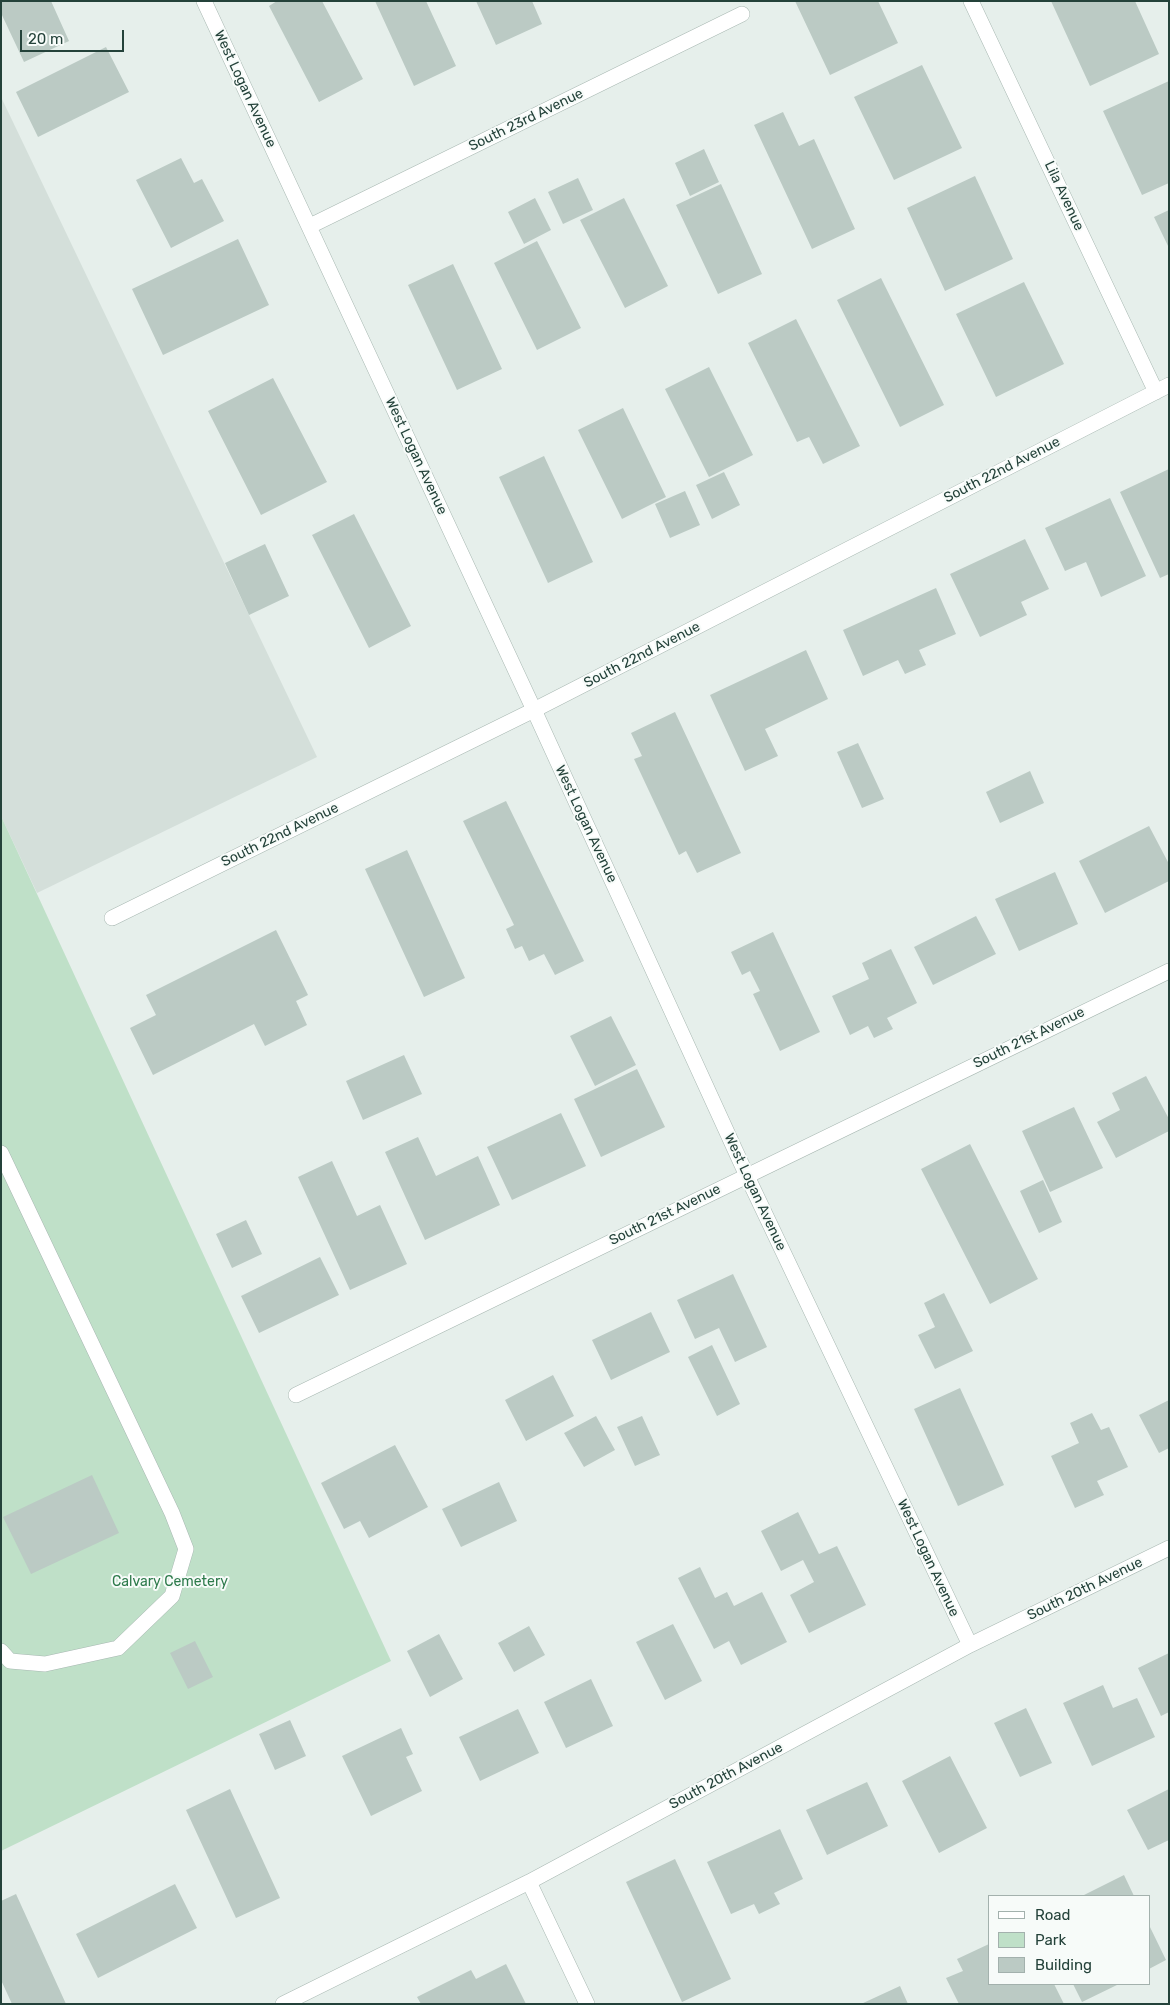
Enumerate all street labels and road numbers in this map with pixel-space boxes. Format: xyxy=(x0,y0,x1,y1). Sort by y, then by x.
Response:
street label: West Logan Avenue xyxy=(210,28,280,150)
street label: South 23rd Avenue xyxy=(466,85,586,155)
street label: Lila Avenue xyxy=(1041,159,1087,233)
street label: West Logan Avenue xyxy=(381,395,451,517)
street label: South 22nd Avenue xyxy=(941,433,1063,507)
street label: South 22nd Avenue xyxy=(581,618,703,692)
street label: West Logan Avenue xyxy=(551,763,621,885)
street label: South 22nd Avenue xyxy=(219,799,341,871)
street label: South 21st Avenue xyxy=(971,1004,1087,1072)
street label: West Logan Avenue xyxy=(720,1131,790,1253)
street label: South 21st Avenue xyxy=(607,1181,723,1249)
street label: West Logan Avenue xyxy=(893,1497,963,1619)
street label: South 20th Avenue xyxy=(1025,1554,1145,1624)
street label: South 20th Avenue xyxy=(666,1739,786,1813)

